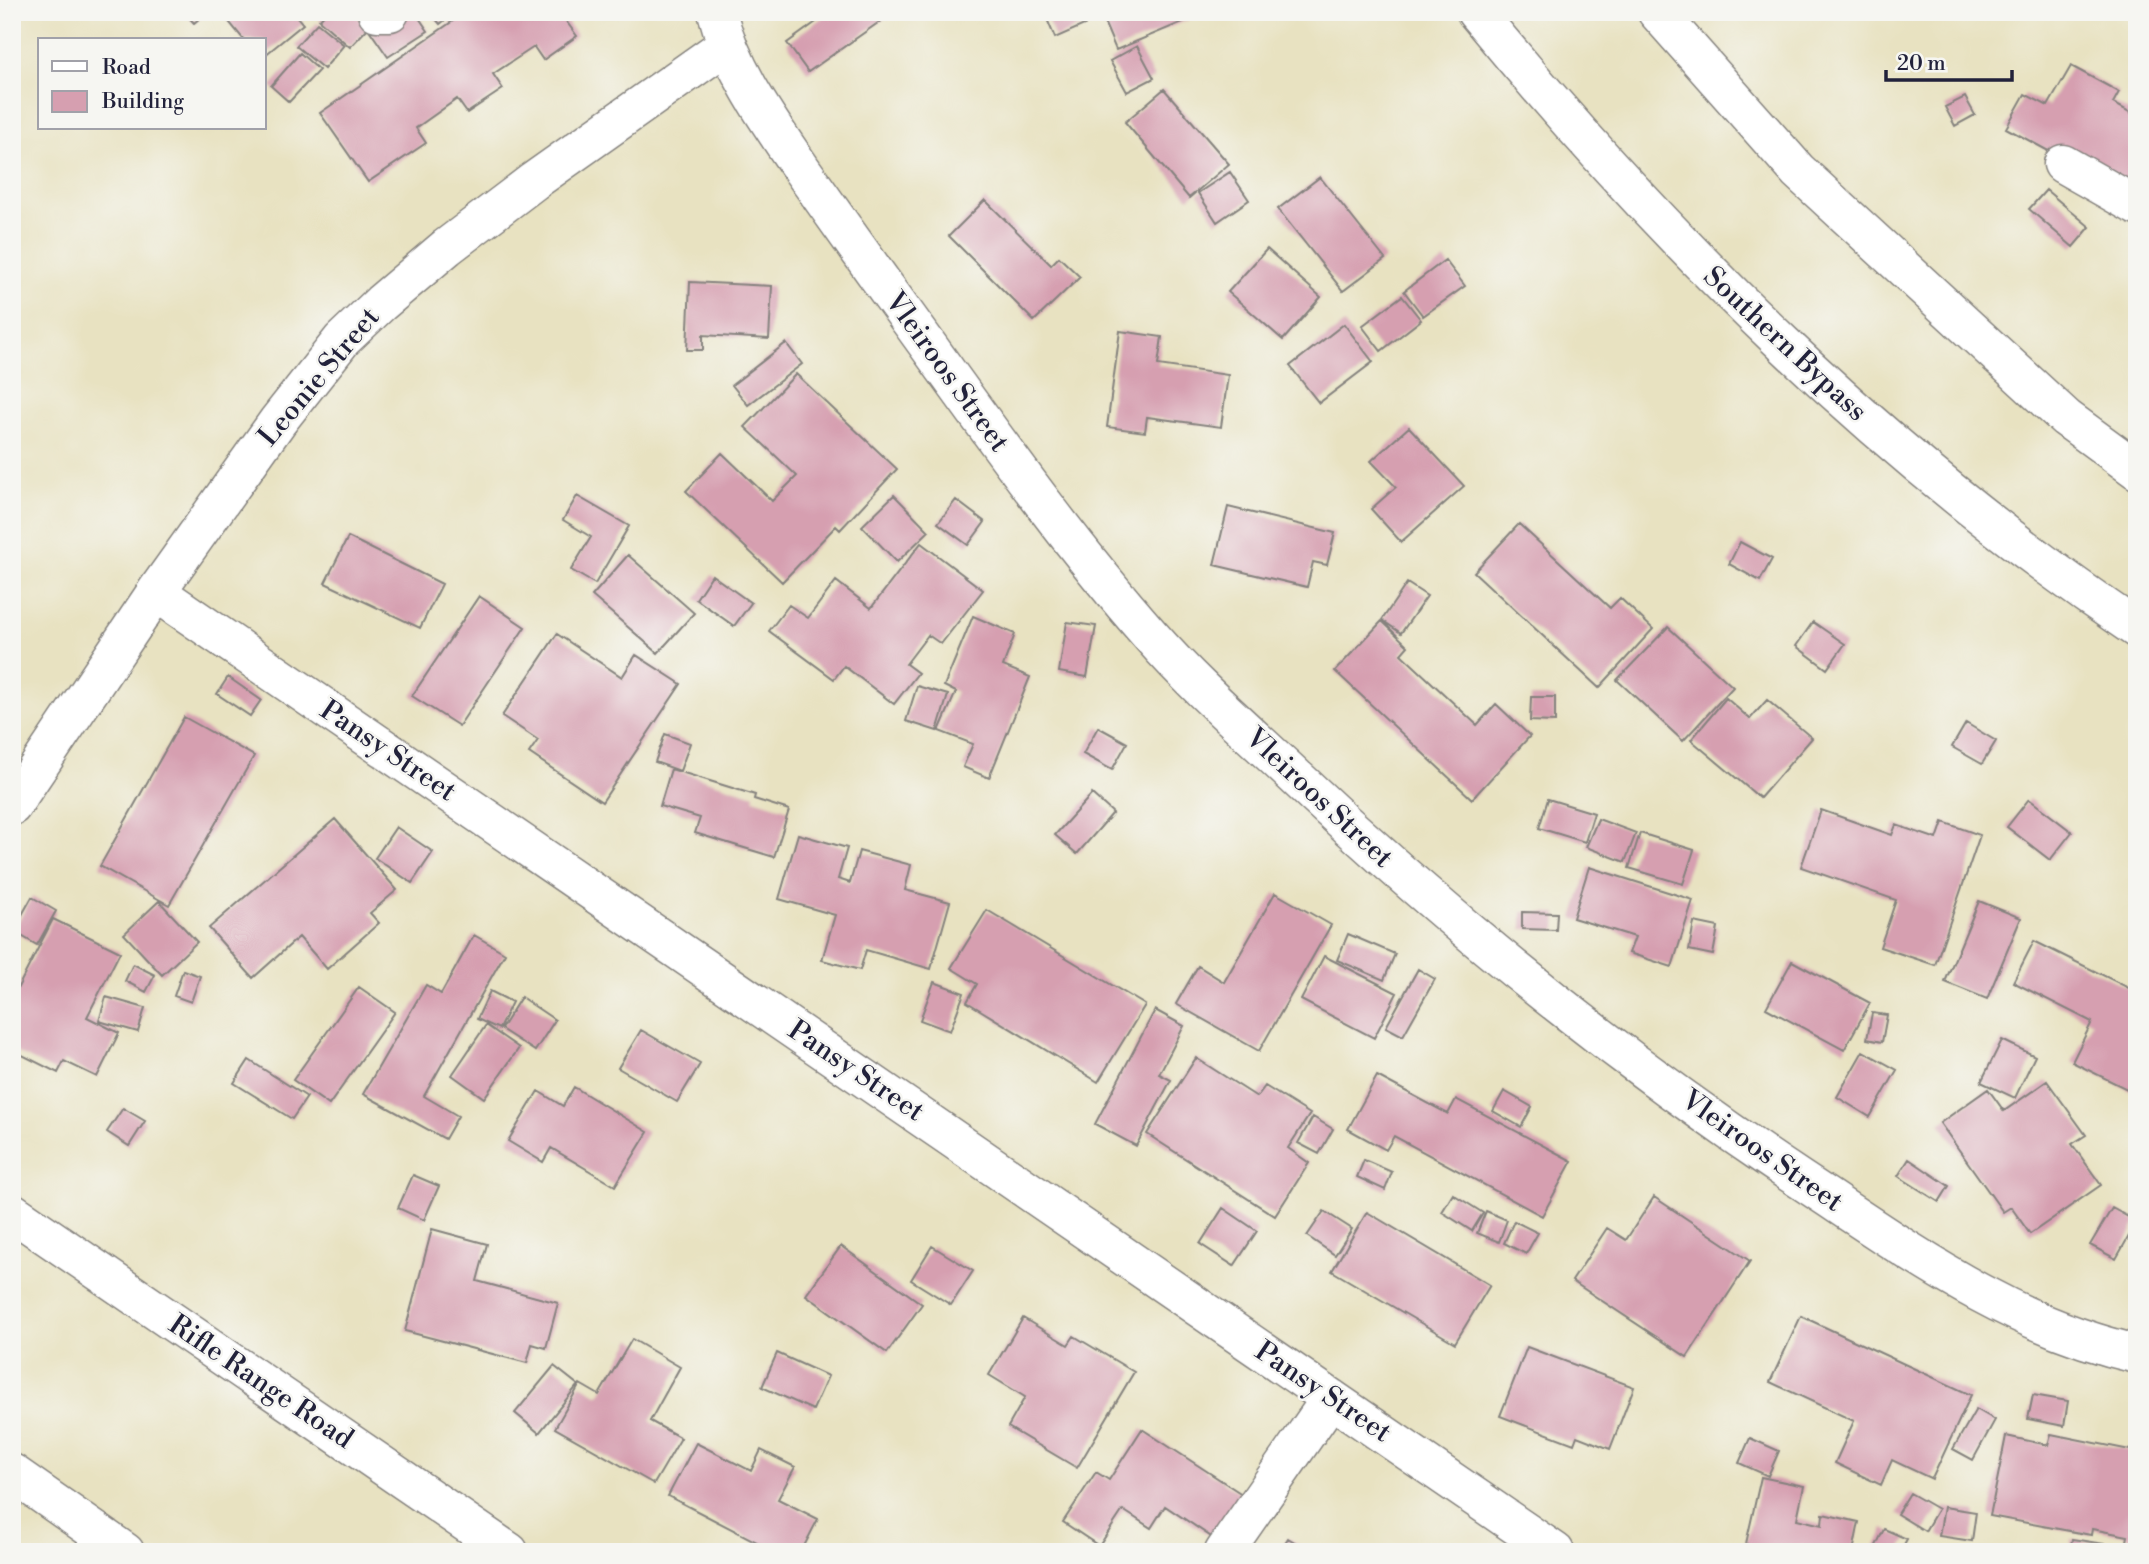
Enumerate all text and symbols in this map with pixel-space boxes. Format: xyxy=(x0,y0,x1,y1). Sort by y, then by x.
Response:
legend xyxy=(38,38,266,130)
scale bar xyxy=(1886,38,2012,82)
text: 20 m xyxy=(1897,51,1946,77)
text: Road xyxy=(102,55,151,81)
text: Building xyxy=(101,89,184,115)
street label: Southern Bypass xyxy=(1696,259,1874,429)
street label: Vleiroos Street xyxy=(877,284,1017,459)
street label: Leonie Street xyxy=(251,300,387,453)
street label: Pansy Street xyxy=(313,693,463,809)
street label: Vleiroos Street xyxy=(1237,720,1400,875)
street label: Pansy Street xyxy=(781,1013,931,1129)
street label: Vleiroos Street xyxy=(1674,1082,1850,1220)
street label: Rifle Range Road xyxy=(162,1307,360,1457)
street label: Pansy Street xyxy=(1248,1334,1398,1450)

